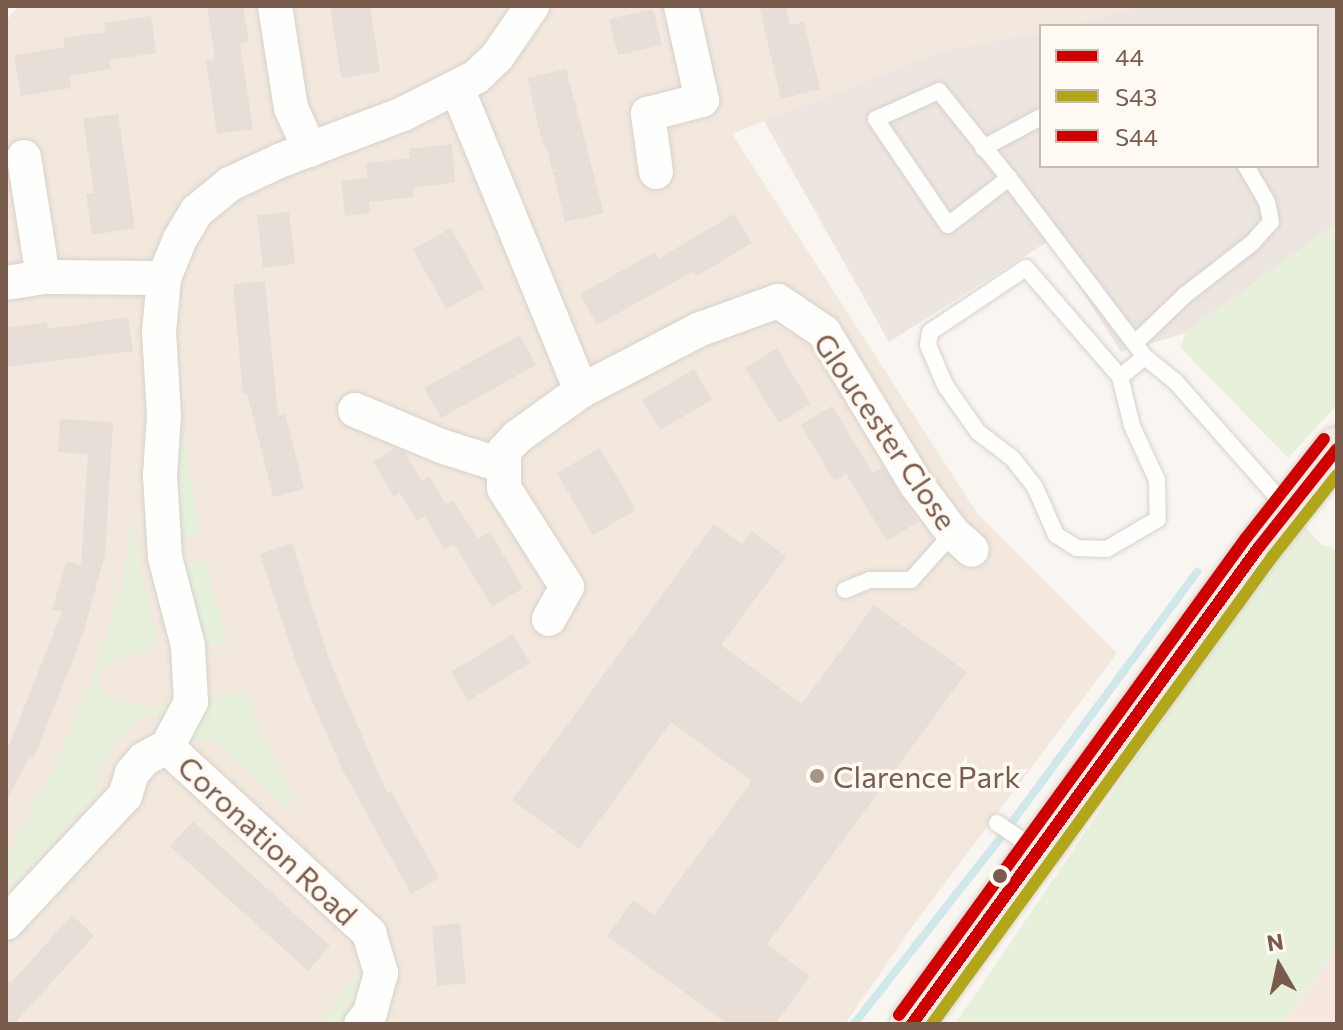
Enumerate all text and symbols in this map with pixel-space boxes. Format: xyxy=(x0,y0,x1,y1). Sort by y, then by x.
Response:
legend xyxy=(1039,24,1319,168)
text: 44 xyxy=(1115,42,1144,71)
text: S43 xyxy=(1115,82,1157,111)
text: S44 xyxy=(1115,122,1158,151)
street label: Gloucester Close xyxy=(807,326,965,536)
street label: Coronation Road xyxy=(171,748,365,932)
place label: Clarence Park xyxy=(833,758,1021,794)
marker: Clarence Park xyxy=(808,767,826,785)
unlabelled marker xyxy=(992,868,1008,884)
north arrow xyxy=(1239,926,1319,1006)
text: N xyxy=(1265,927,1285,956)

